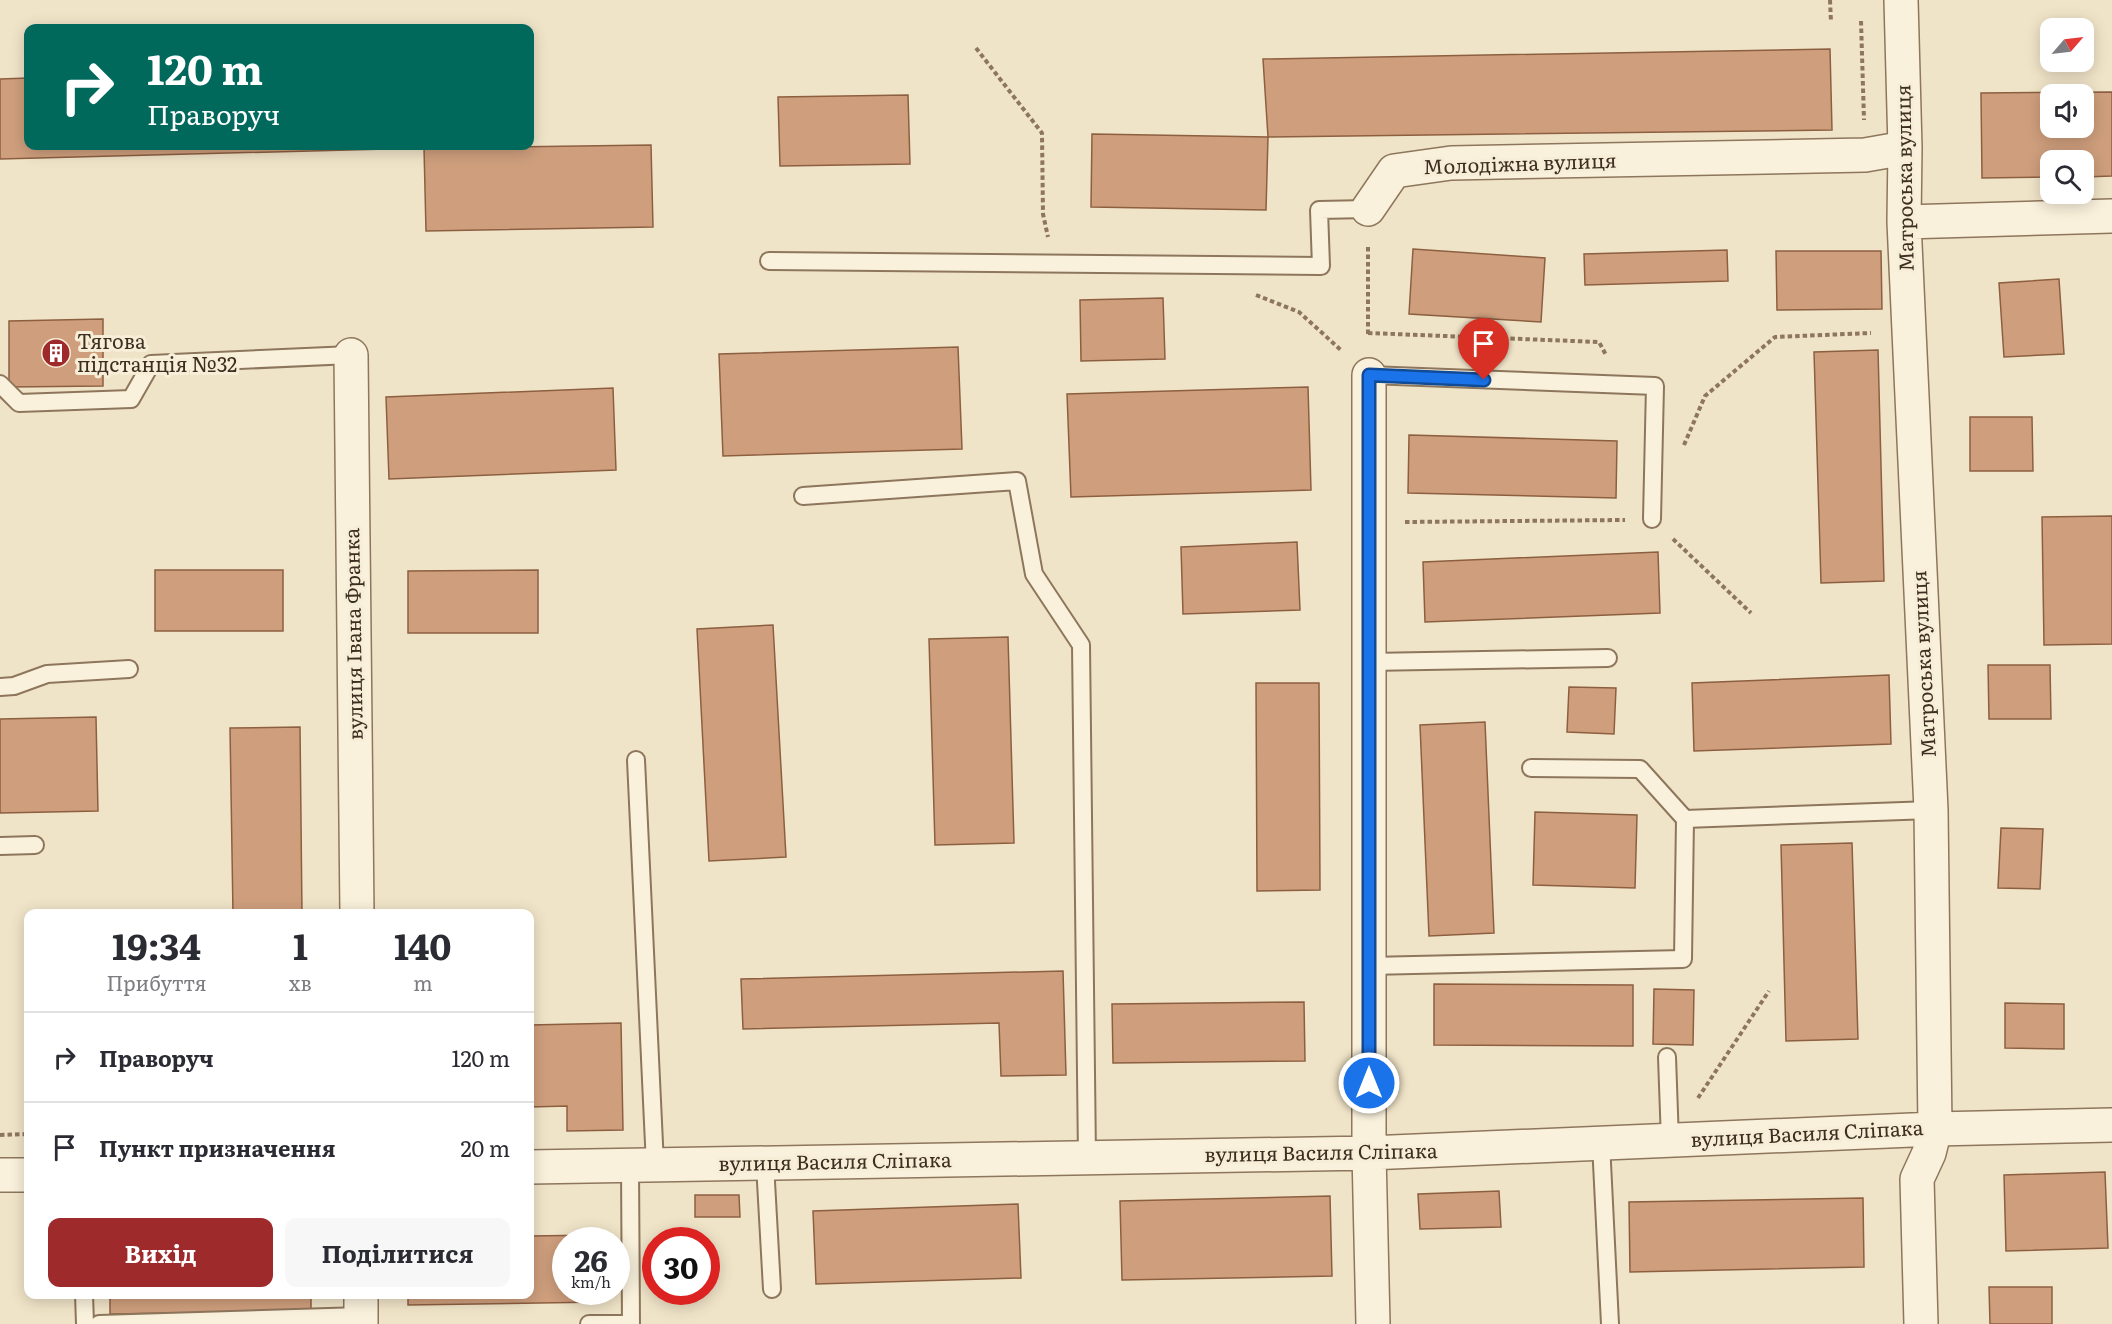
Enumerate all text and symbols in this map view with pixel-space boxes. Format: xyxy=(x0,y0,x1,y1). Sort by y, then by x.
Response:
north arrow xyxy=(2040,18,2094,72)
map controls xyxy=(2040,18,2094,204)
text: 120 m xyxy=(147,36,263,98)
icon: right xyxy=(48,48,126,126)
street label: Матроська вулиця xyxy=(1886,84,1920,272)
button: sound xyxy=(2040,84,2094,138)
text: Праворуч xyxy=(147,93,280,133)
street label: Молодіжна вулиця xyxy=(1423,144,1617,180)
button: search xyxy=(2040,150,2094,204)
pin xyxy=(1458,318,1509,380)
place label: Тягова пiдстанцiя №32 xyxy=(77,325,237,378)
icon: arrive xyxy=(1467,327,1500,360)
building icon: Тягова пiдстанцiя №32 xyxy=(40,337,72,369)
street label: вулиця Івана Франка xyxy=(335,527,369,740)
street label: Матроська вулиця xyxy=(1902,570,1942,758)
text: 19:34 xyxy=(112,918,201,971)
text: 1 xyxy=(293,918,308,971)
text: 140 xyxy=(394,918,452,971)
text: Прибуття xyxy=(106,967,207,997)
text: хв xyxy=(289,967,312,997)
text: m xyxy=(413,967,433,997)
icon: right xyxy=(48,1041,81,1074)
text: Праворуч xyxy=(99,1041,214,1074)
text: 120 m xyxy=(451,1041,510,1074)
position arrow xyxy=(1337,1051,1401,1115)
street label: вулиця Василя Сліпака xyxy=(1690,1111,1924,1153)
icon: arrive xyxy=(48,1131,81,1164)
text: Пункт призначення xyxy=(99,1131,336,1164)
text: 20 m xyxy=(460,1131,510,1164)
street label: вулиця Василя Сліпака xyxy=(1204,1134,1438,1168)
street label: вулиця Василя Сліпака xyxy=(718,1143,952,1177)
button: Вихід xyxy=(48,1218,273,1287)
button: Поділитися xyxy=(285,1218,510,1287)
speed limit sign: 30 xyxy=(642,1227,720,1305)
text: 26 xyxy=(574,1237,608,1281)
text: km/h xyxy=(571,1270,611,1293)

